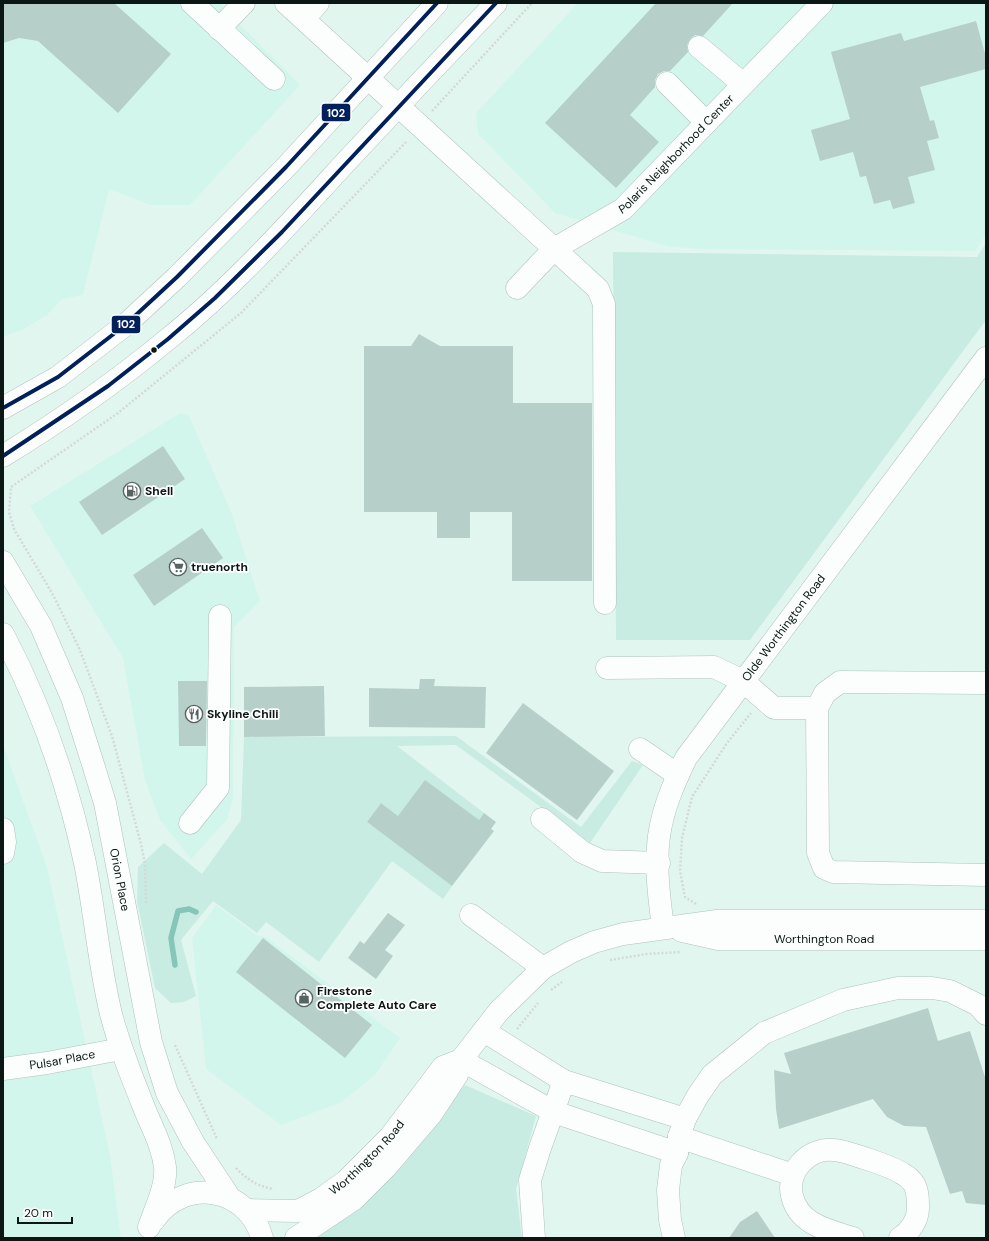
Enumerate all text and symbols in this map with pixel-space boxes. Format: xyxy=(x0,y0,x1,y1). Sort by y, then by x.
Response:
street label: Polaris Neighborhood Center xyxy=(616,90,738,218)
line badge: 102 xyxy=(321,103,351,122)
text: 102 xyxy=(327,106,345,120)
line badge: 102 xyxy=(111,315,141,334)
text: 102 xyxy=(117,317,135,331)
unlabelled marker xyxy=(149,345,159,355)
fuel station icon: Shell xyxy=(122,481,142,501)
place label: Shell xyxy=(145,483,173,499)
supermarket icon: truenorth xyxy=(168,557,188,577)
place label: truenorth xyxy=(191,559,248,575)
street label: Olde Worthington Road xyxy=(738,571,829,685)
restaurant icon: Skyline Chili xyxy=(184,704,204,724)
place label: Skyline Chili xyxy=(207,706,278,722)
street label: Orion Place xyxy=(106,847,134,913)
street label: Worthington Road xyxy=(774,931,874,947)
place label: Firestone Complete Auto Care xyxy=(317,983,437,1013)
shop icon: Firestone Complete Auto Care xyxy=(294,988,314,1008)
street label: Pulsar Place xyxy=(28,1046,97,1073)
street label: Worthington Road xyxy=(326,1117,408,1199)
scale bar xyxy=(18,1199,72,1225)
text: 20 m xyxy=(24,1205,53,1221)

